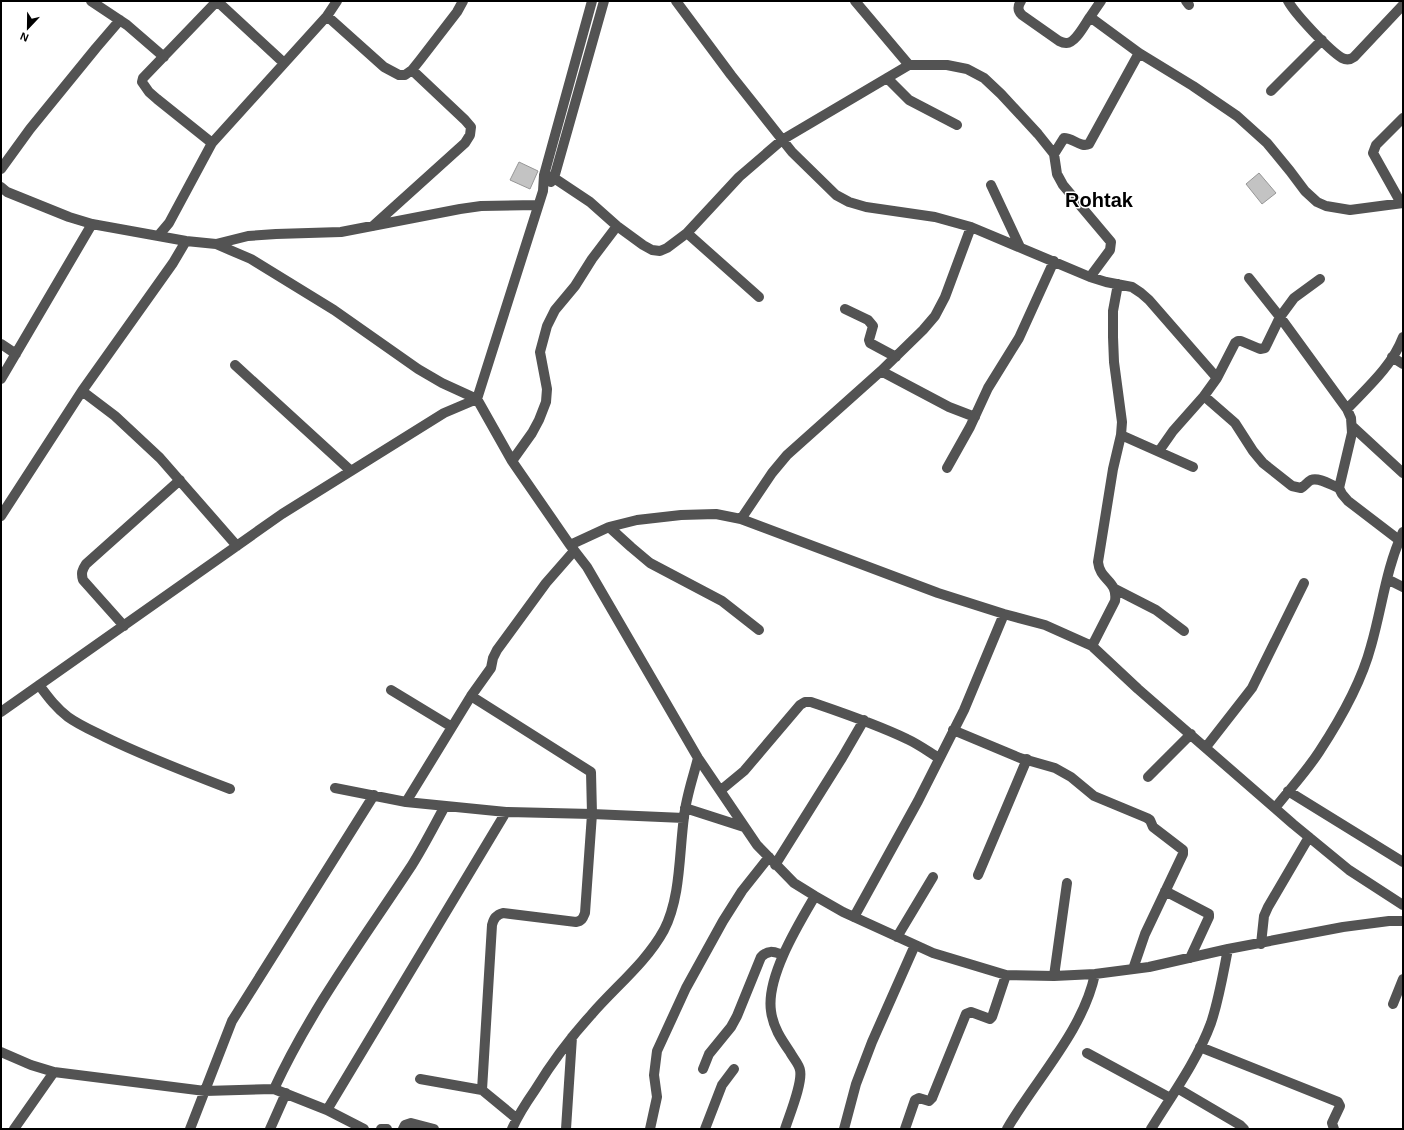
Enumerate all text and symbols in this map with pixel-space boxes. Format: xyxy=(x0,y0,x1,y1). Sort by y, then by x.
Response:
north arrow xyxy=(8,8,48,48)
text: N xyxy=(18,30,30,44)
district label: Rohtak xyxy=(1065,189,1134,211)

